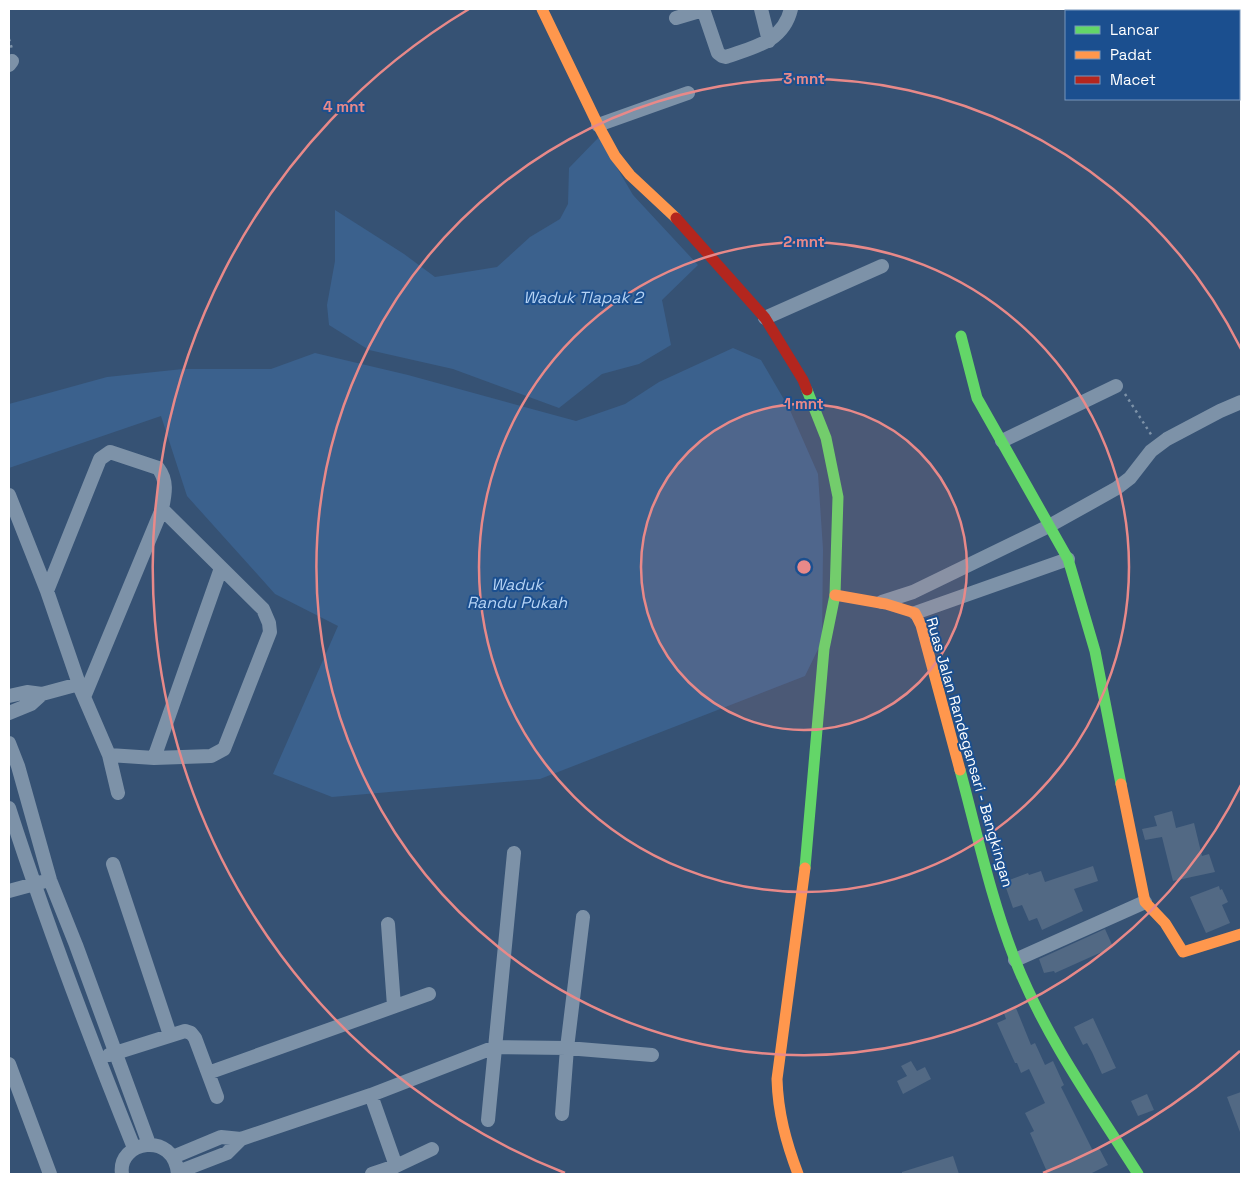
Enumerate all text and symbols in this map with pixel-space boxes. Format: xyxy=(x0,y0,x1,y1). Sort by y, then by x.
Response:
legend xyxy=(1065,10,1240,100)
text: Lancar xyxy=(1110,20,1160,39)
text: Padat xyxy=(1110,45,1152,64)
text: 3 mnt xyxy=(783,69,825,88)
text: Macet xyxy=(1110,70,1156,89)
text: 4 mnt xyxy=(323,97,365,116)
text: 2 mnt xyxy=(783,232,825,251)
water label: Waduk Tlapak 2 xyxy=(523,287,645,308)
text: 1 mnt xyxy=(784,394,824,413)
centre of rings xyxy=(795,558,813,576)
water label: Waduk Randu Pukah xyxy=(467,574,568,613)
street label: Ruas Jalan Randegansari - Bangkingan xyxy=(922,615,1018,889)

